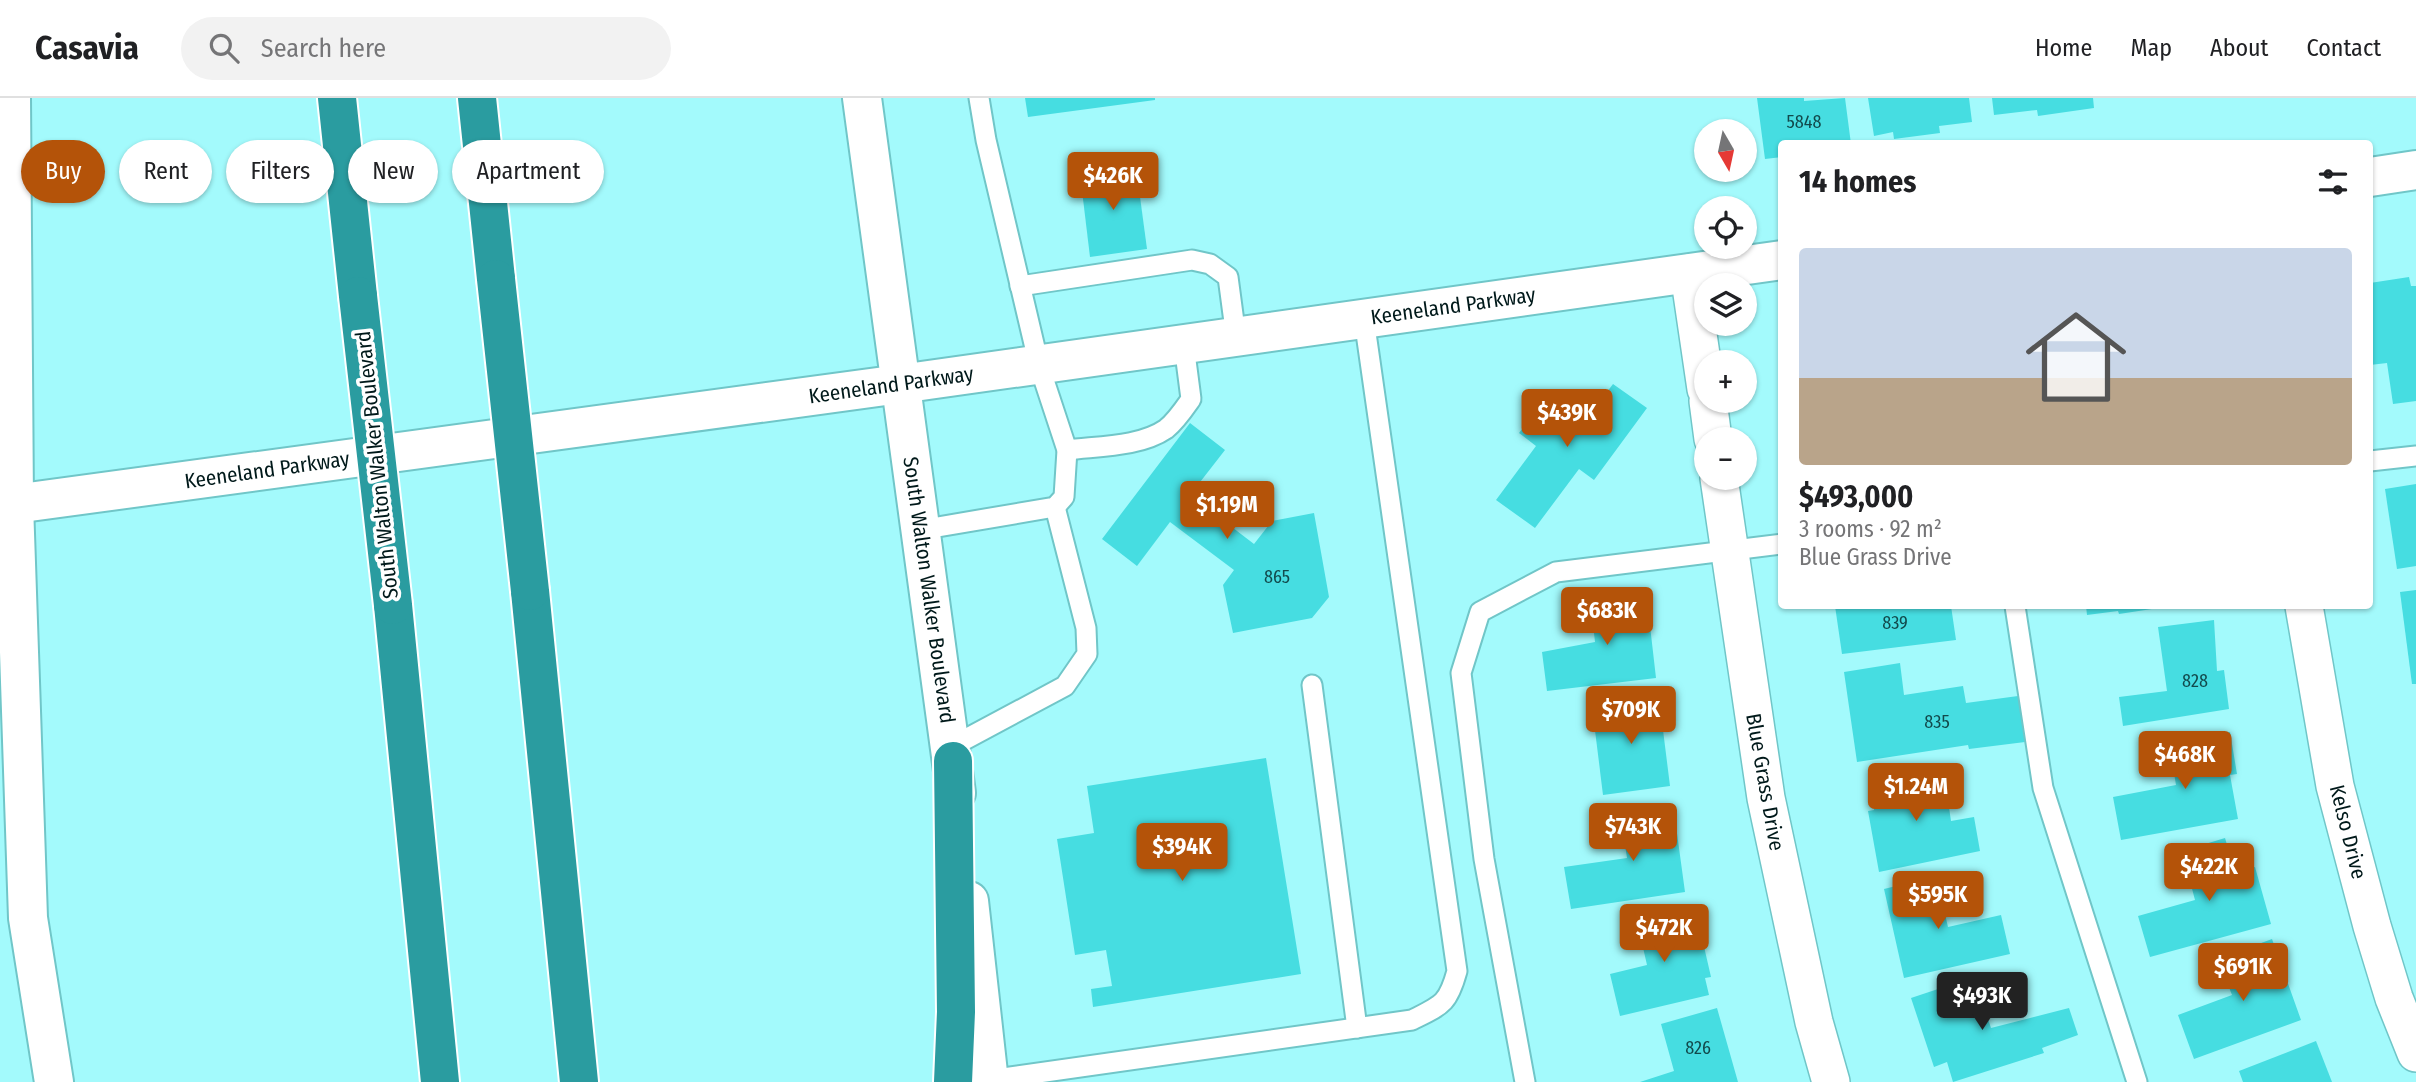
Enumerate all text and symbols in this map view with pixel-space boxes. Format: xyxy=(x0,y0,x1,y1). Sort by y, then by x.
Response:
search box xyxy=(181,17,671,80)
text: Casavia xyxy=(35,28,139,68)
icon: search xyxy=(205,29,243,67)
text: Search here xyxy=(261,33,386,64)
text: Home xyxy=(2035,34,2092,62)
text: Map xyxy=(2130,34,2172,62)
text: About xyxy=(2210,34,2268,62)
text: Contact xyxy=(2306,34,2381,62)
house number: 5848 xyxy=(1787,111,1821,133)
north arrow xyxy=(1694,119,1757,182)
map controls xyxy=(1694,119,1757,490)
chip: Buy xyxy=(21,140,105,203)
chip: Rent xyxy=(119,140,212,203)
chip: Filters xyxy=(226,140,334,203)
chip: New xyxy=(348,140,438,203)
chip: Apartment xyxy=(452,140,604,203)
pin: $426K xyxy=(1064,152,1162,212)
text: $426K xyxy=(1083,161,1143,189)
icon: filters xyxy=(2314,163,2352,201)
text: 14 homes xyxy=(1799,164,1916,200)
button: locate xyxy=(1694,196,1757,259)
button: layers xyxy=(1694,273,1757,336)
street label: Keeneland Parkway xyxy=(1369,281,1538,330)
icon: home xyxy=(2013,294,2139,420)
street label: South Walton Walker Boulevard xyxy=(350,330,404,600)
button: + xyxy=(1694,350,1757,413)
street label: Keeneland Parkway xyxy=(807,360,976,409)
pin: $439K xyxy=(1518,390,1616,449)
text: $439K xyxy=(1538,398,1596,426)
button: − xyxy=(1694,427,1757,490)
street label: Keeneland Parkway xyxy=(183,445,352,494)
street label: South Walton Walker Boulevard xyxy=(897,455,961,725)
text: $493,000 xyxy=(1799,479,1913,515)
pin: $1.19M xyxy=(1170,482,1284,541)
text: $1.19M xyxy=(1196,490,1258,518)
text: 3 rooms · 92 m² xyxy=(1799,515,1942,543)
text: Blue Grass Drive xyxy=(1799,543,1952,571)
house number: 865 xyxy=(1264,566,1290,588)
pin: $683K xyxy=(1558,588,1656,647)
text: $683K xyxy=(1577,596,1637,624)
house number: 839 xyxy=(1882,612,1908,634)
house number: 828 xyxy=(2182,670,2208,692)
pin: $709K xyxy=(1582,686,1680,746)
text: $709K xyxy=(1602,695,1660,723)
street label: Blue Grass Drive xyxy=(1740,711,1790,853)
house number: 835 xyxy=(1924,711,1950,733)
pin: $468K xyxy=(2136,732,2234,791)
text: $468K xyxy=(2155,740,2215,768)
pin: $1.24M xyxy=(1859,764,1973,823)
text: $1.24M xyxy=(1884,772,1948,800)
street label: Kelso Drive xyxy=(2324,782,2372,882)
pin: $743K xyxy=(1584,804,1682,863)
text: $743K xyxy=(1605,812,1661,840)
pin: $394K xyxy=(1133,824,1231,883)
text: $394K xyxy=(1152,832,1212,860)
pin: $422K xyxy=(2160,844,2258,903)
text: $422K xyxy=(2180,852,2238,880)
pin: $595K xyxy=(1889,872,1987,931)
text: $595K xyxy=(1909,880,1967,908)
pin: $472K xyxy=(1615,904,1713,964)
text: $472K xyxy=(1636,913,1692,941)
pin: $691K xyxy=(2194,944,2292,1003)
text: $691K xyxy=(2214,952,2272,980)
pin: $493K xyxy=(1933,972,2031,1032)
text: $493K xyxy=(1953,981,2011,1009)
house number: 826 xyxy=(1685,1037,1711,1059)

